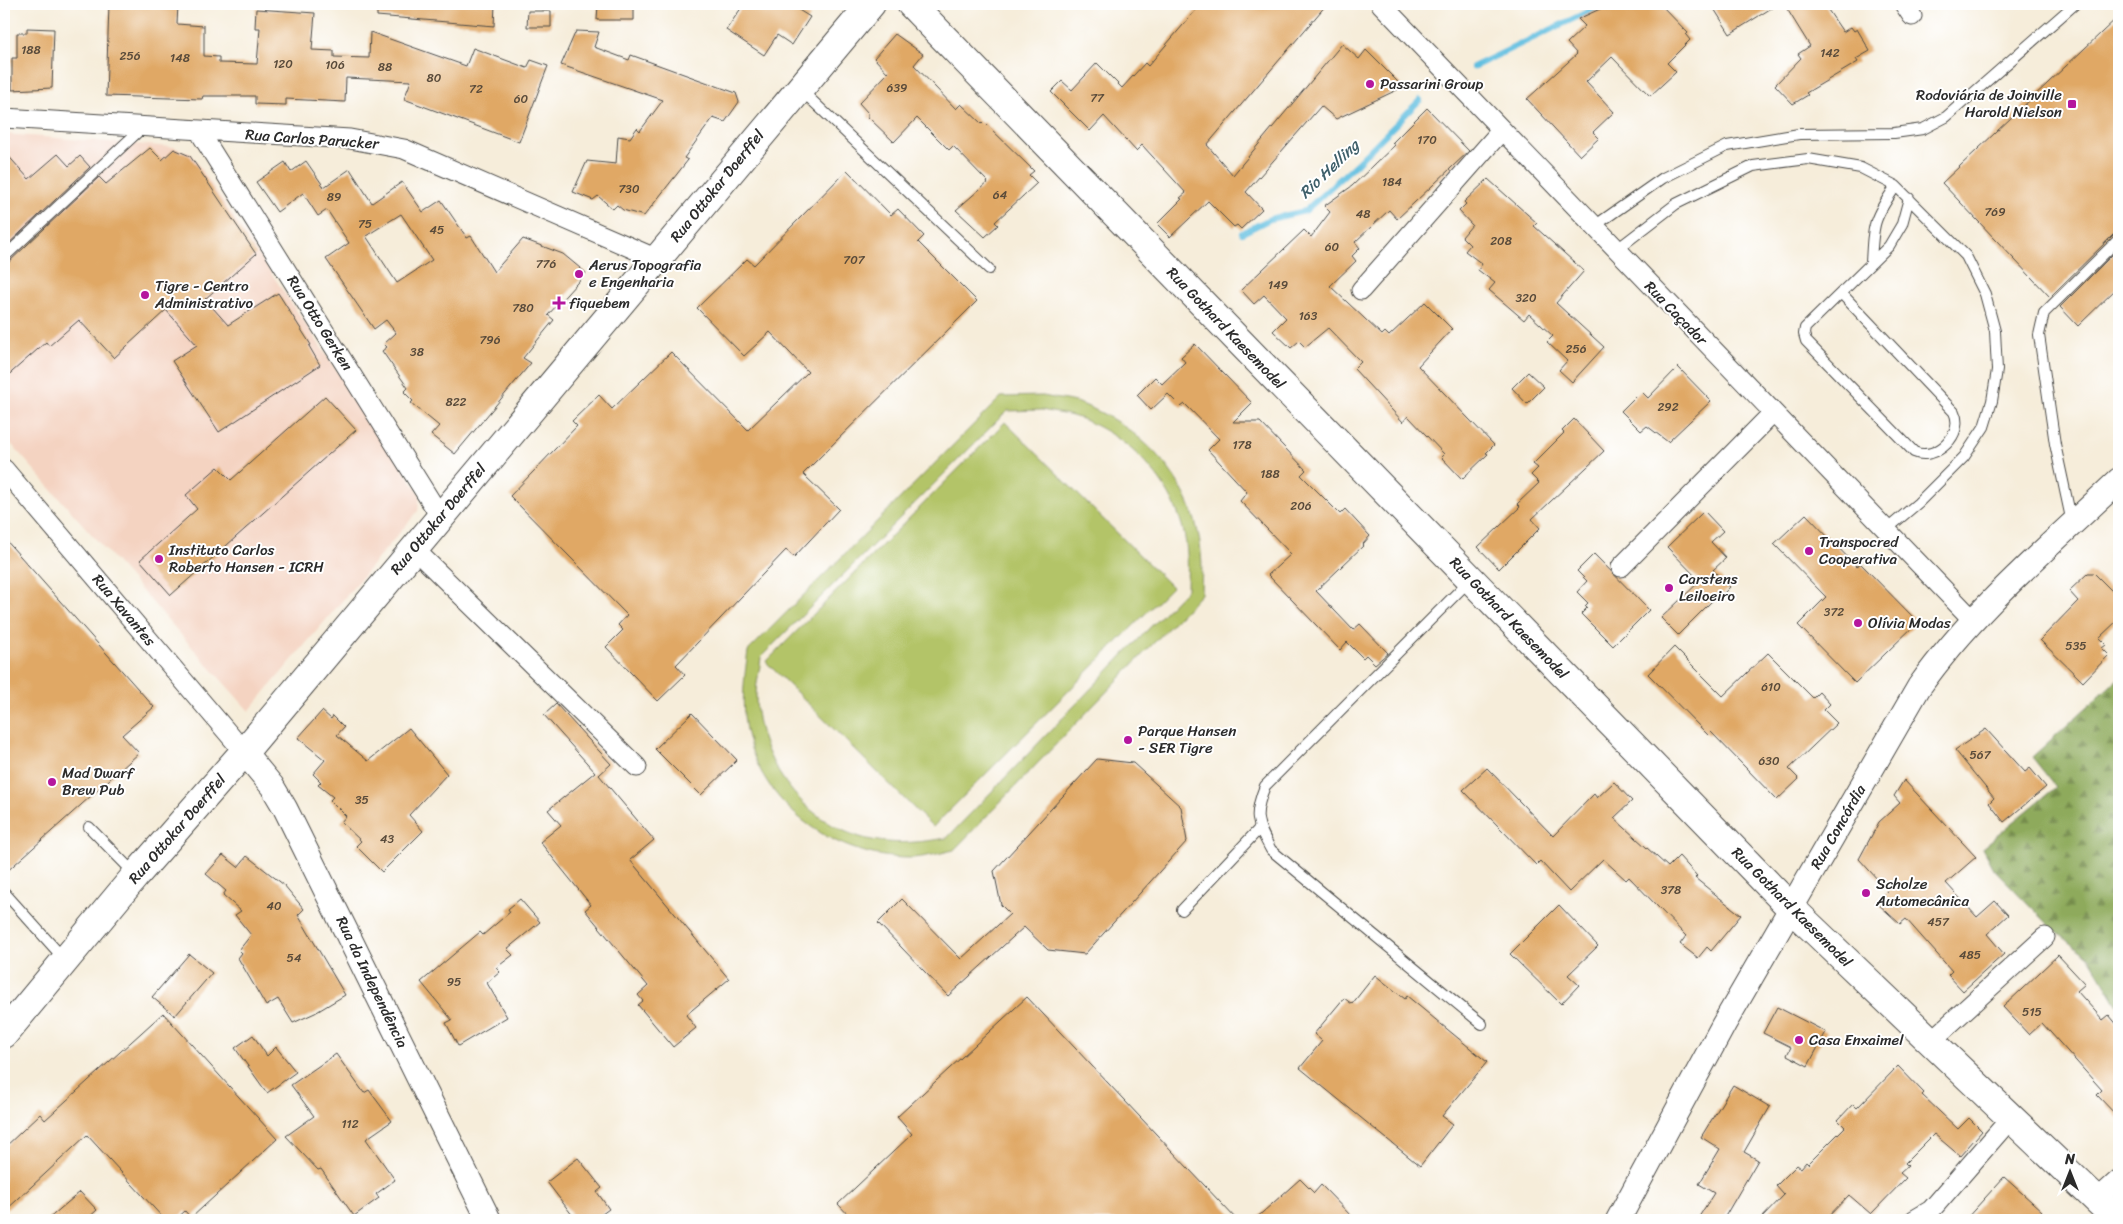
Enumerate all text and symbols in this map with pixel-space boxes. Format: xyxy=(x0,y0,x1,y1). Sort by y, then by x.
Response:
house number: 188 xyxy=(21,39,41,61)
house number: 142 xyxy=(1820,42,1840,64)
house number: 256 xyxy=(119,45,141,67)
house number: 148 xyxy=(170,47,190,69)
house number: 120 xyxy=(273,53,293,75)
house number: 106 xyxy=(325,54,345,76)
house number: 88 xyxy=(378,56,392,78)
house number: 80 xyxy=(427,67,442,89)
place label: Passarini Group xyxy=(1380,71,1484,97)
house number: 639 xyxy=(887,77,907,99)
house number: 72 xyxy=(469,78,483,100)
marker: Passarini Group xyxy=(1364,78,1376,90)
place label: Rodoviária de Joinville Harold Nielson xyxy=(1916,82,2062,125)
house number: 77 xyxy=(1090,87,1105,109)
house number: 60 xyxy=(514,88,529,110)
marker: Rodoviária de Joinville Harold Nielson xyxy=(2066,98,2078,110)
street label: Rua Carlos Parucker xyxy=(244,121,380,157)
street label: Rua Ottokar Doerffel xyxy=(663,123,771,248)
house number: 170 xyxy=(1417,129,1437,151)
water label: Rio Helling xyxy=(1292,131,1368,206)
house number: 184 xyxy=(1382,171,1402,193)
house number: 730 xyxy=(618,178,640,200)
house number: 64 xyxy=(993,184,1008,206)
house number: 89 xyxy=(327,186,341,208)
house number: 769 xyxy=(1984,201,2006,223)
house number: 48 xyxy=(1356,203,1370,225)
house number: 75 xyxy=(358,213,372,235)
house number: 45 xyxy=(430,219,444,241)
house number: 208 xyxy=(1490,230,1512,252)
house number: 60 xyxy=(1325,236,1340,258)
house number: 707 xyxy=(843,249,866,271)
place label: Aerus Topografia e Engenharia xyxy=(588,252,702,295)
house number: 776 xyxy=(536,253,556,275)
street label: Rua Gothard Kaesemodel xyxy=(1160,261,1292,396)
marker: Aerus Topografia e Engenharia xyxy=(573,268,585,280)
street label: Rua Otto Gerken xyxy=(280,270,360,376)
place label: Tigre - Centro Administrativo xyxy=(154,273,253,316)
house number: 149 xyxy=(1268,274,1288,296)
street label: Rua Caçador xyxy=(1638,274,1714,352)
house number: 320 xyxy=(1515,287,1537,309)
marker: Tigre - Centro Administrativo xyxy=(139,289,151,301)
place label: fiquebem xyxy=(569,290,630,316)
house number: 780 xyxy=(512,297,534,319)
marker: fiquebem xyxy=(553,297,565,309)
house number: 163 xyxy=(1299,305,1318,327)
house number: 796 xyxy=(479,329,501,351)
house number: 256 xyxy=(1565,338,1587,360)
house number: 38 xyxy=(410,341,424,363)
house number: 822 xyxy=(445,391,467,413)
house number: 292 xyxy=(1657,396,1679,418)
house number: 178 xyxy=(1232,434,1252,456)
street label: Rua Ottokar Doerffel xyxy=(383,457,493,581)
house number: 188 xyxy=(1260,463,1280,485)
house number: 206 xyxy=(1290,495,1312,517)
place label: Transpocred Cooperativa xyxy=(1819,529,1899,572)
place label: Instituto Carlos Roberto Hansen - ICRH xyxy=(168,537,324,580)
marker: Transpocred Cooperativa xyxy=(1803,545,1815,557)
street label: Rua Gothard Kaesemodel xyxy=(1443,551,1575,686)
marker: Instituto Carlos Roberto Hansen - ICRH xyxy=(153,553,165,565)
place label: Carstens Leiloeiro xyxy=(1679,566,1738,609)
street label: Rua Xavantes xyxy=(86,568,162,652)
marker: Carstens Leiloeiro xyxy=(1663,582,1675,594)
house number: 372 xyxy=(1824,601,1844,623)
place label: Olívia Modas xyxy=(1868,610,1951,636)
marker: Olívia Modas xyxy=(1852,617,1864,629)
house number: 535 xyxy=(2065,635,2087,657)
house number: 610 xyxy=(1761,676,1781,698)
place label: Parque Hansen - SER Tigre xyxy=(1138,718,1236,761)
marker: Parque Hansen - SER Tigre xyxy=(1122,734,1134,746)
house number: 567 xyxy=(1969,744,1992,766)
house number: 630 xyxy=(1759,750,1780,772)
place label: Mad Dwarf Brew Pub xyxy=(62,760,136,803)
street label: Rua Ottokar Doerffel xyxy=(122,768,233,890)
marker: Mad Dwarf Brew Pub xyxy=(46,776,58,788)
street label: Rua Concórdia xyxy=(1803,779,1873,874)
house number: 35 xyxy=(355,789,369,811)
house number: 43 xyxy=(380,828,394,850)
street label: Rua Gothard Kaesemodel xyxy=(1725,840,1859,974)
place label: Scholze Automecânica xyxy=(1875,871,1970,914)
house number: 378 xyxy=(1661,879,1681,901)
marker: Scholze Automecânica xyxy=(1860,887,1872,899)
house number: 40 xyxy=(266,895,282,917)
house number: 457 xyxy=(1927,911,1950,933)
street label: Rua da Independência xyxy=(329,912,415,1053)
house number: 485 xyxy=(1959,944,1981,966)
house number: 54 xyxy=(287,947,302,969)
house number: 95 xyxy=(447,971,461,993)
house number: 515 xyxy=(2022,1001,2042,1023)
place label: Casa Enxaimel xyxy=(1809,1027,1904,1053)
marker: Casa Enxaimel xyxy=(1793,1034,1805,1046)
house number: 112 xyxy=(341,1113,359,1135)
north arrow xyxy=(2046,1146,2096,1196)
text: N xyxy=(2064,1147,2075,1172)

